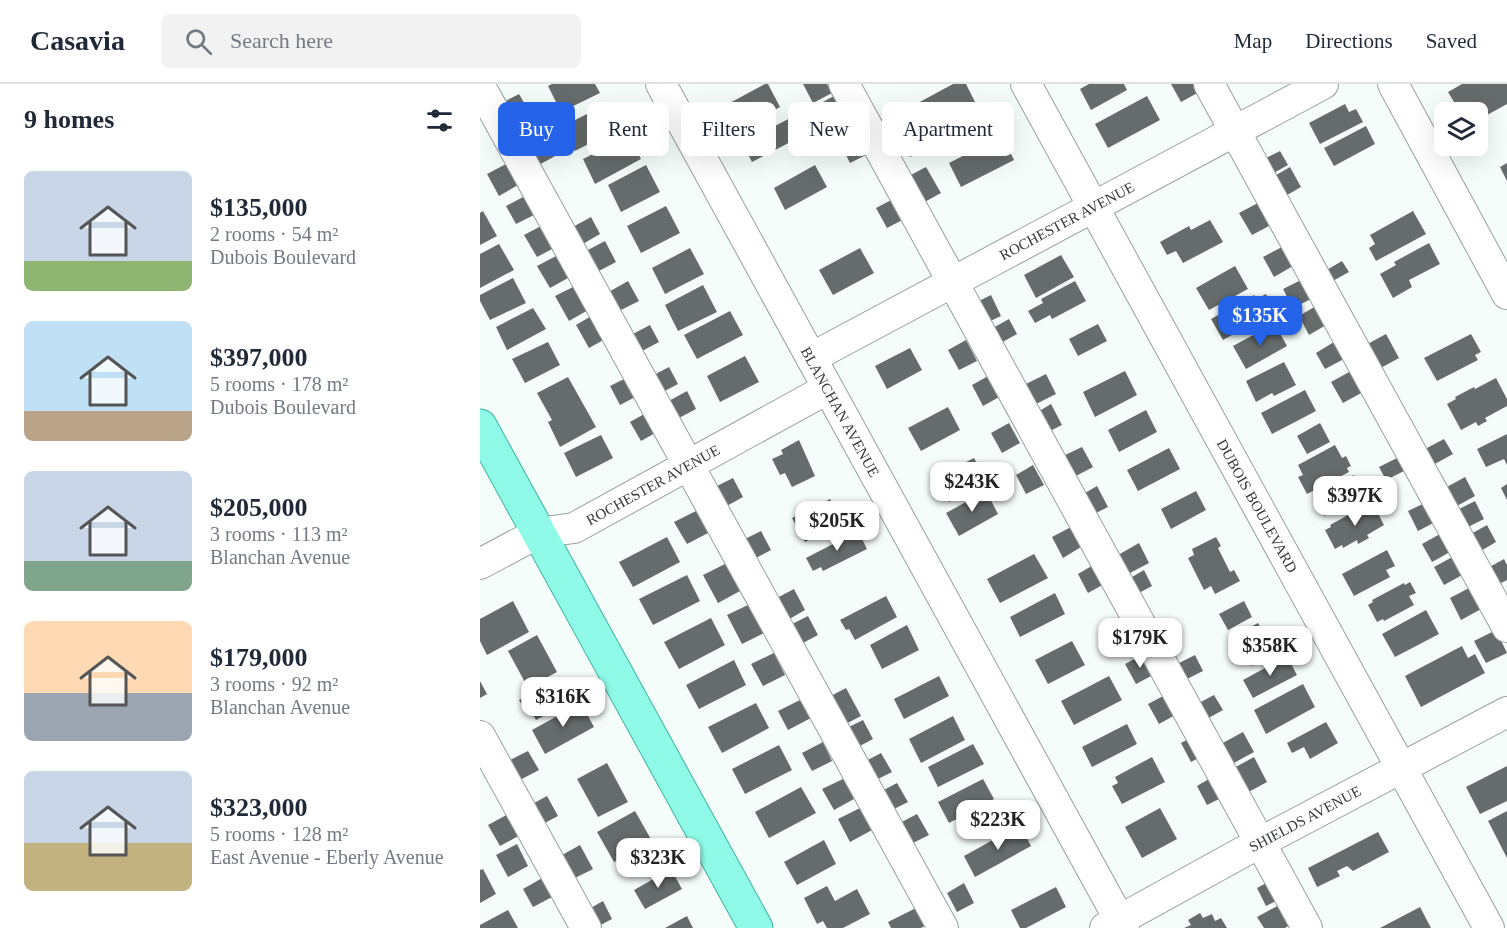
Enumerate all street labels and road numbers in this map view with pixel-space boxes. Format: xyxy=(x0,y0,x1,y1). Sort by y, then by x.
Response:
street label: ROCHESTER AVENUE xyxy=(997,179,1137,263)
street label: BLANCHAN AVENUE xyxy=(798,344,882,480)
street label: DUBOIS BOULEVARD xyxy=(1214,436,1300,576)
street label: ROCHESTER AVENUE xyxy=(583,442,723,528)
street label: SHIELDS AVENUE xyxy=(1246,783,1364,855)

